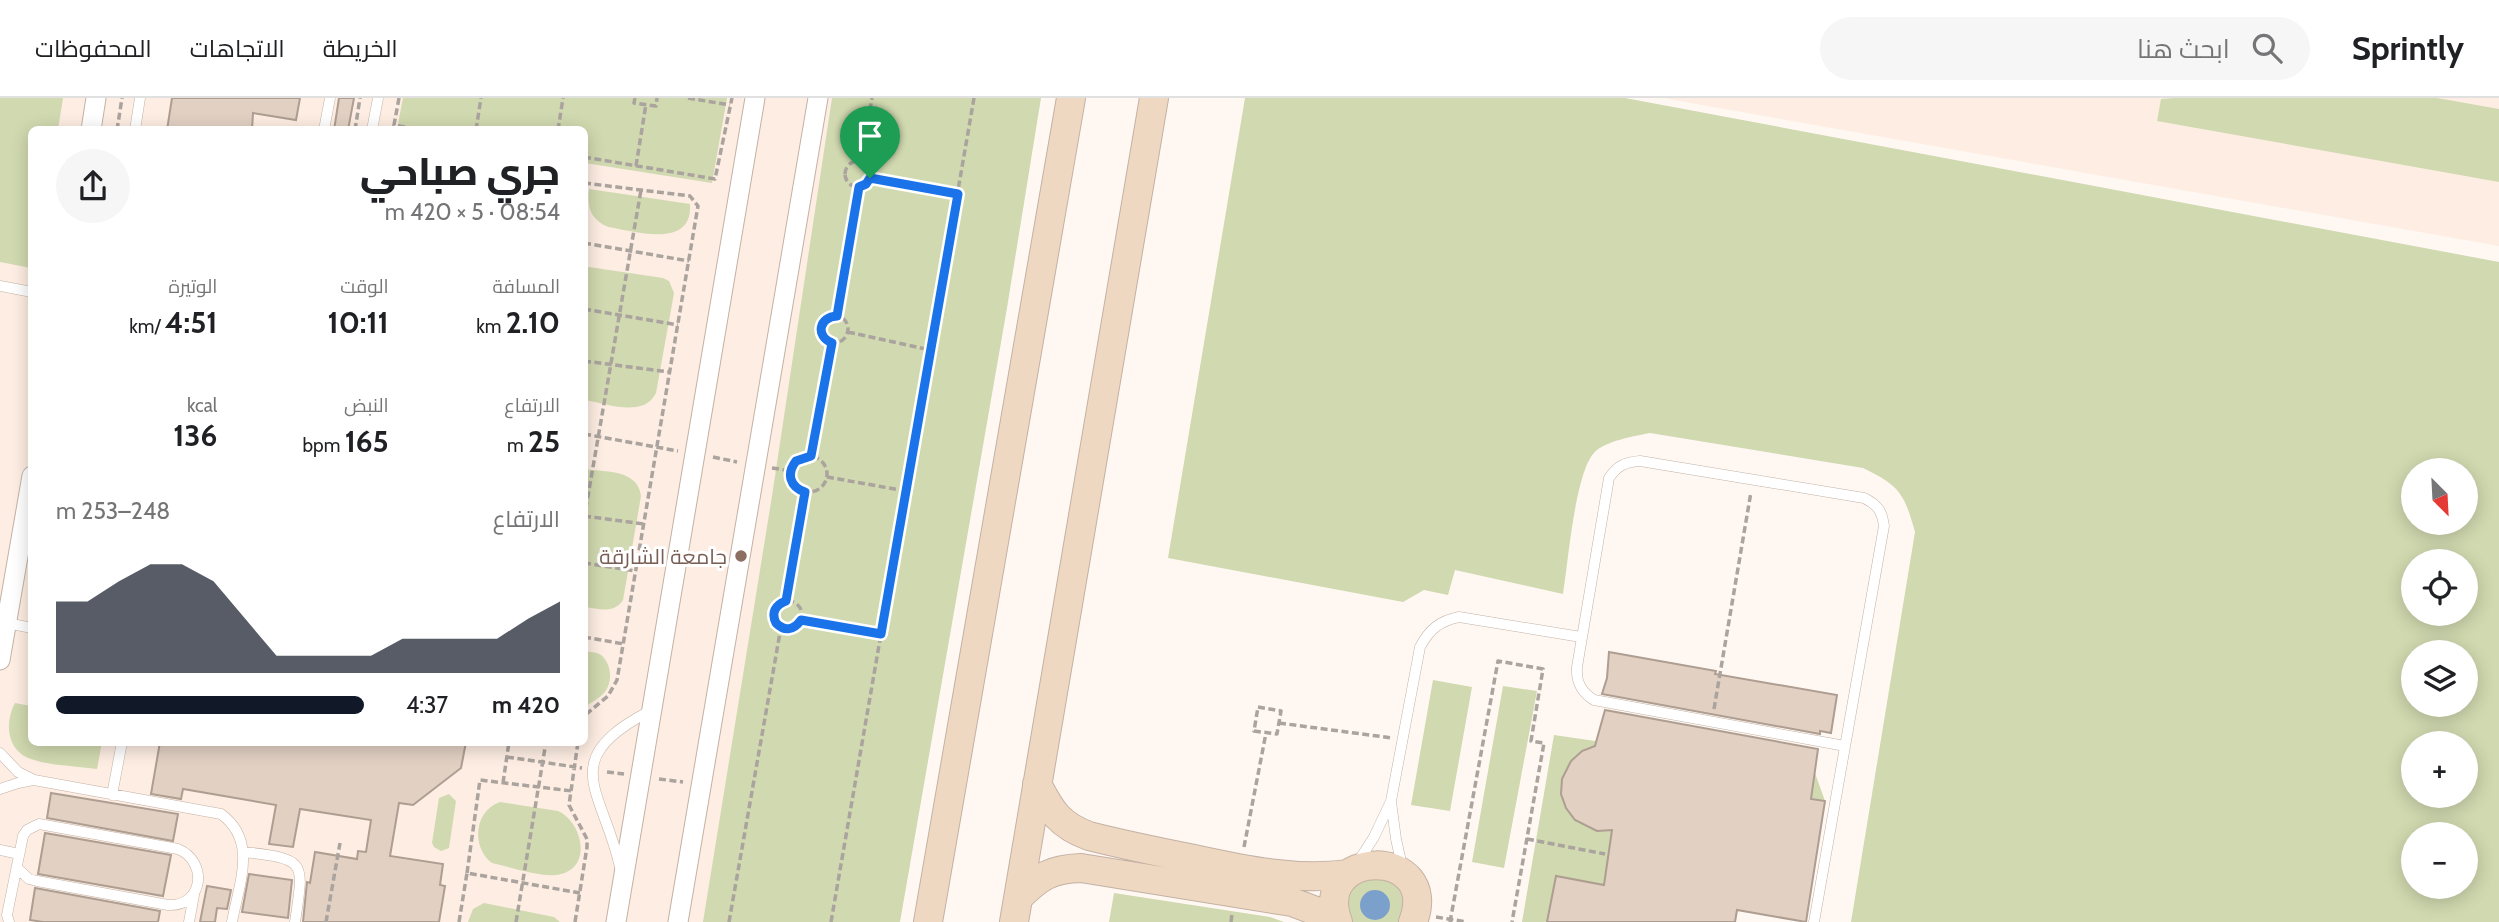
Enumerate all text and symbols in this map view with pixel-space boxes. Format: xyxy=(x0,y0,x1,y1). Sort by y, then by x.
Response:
search box xyxy=(1820,17,2310,80)
text: Sprintly xyxy=(2352,28,2464,68)
icon: search xyxy=(2248,29,2286,67)
text: ابحث هنا xyxy=(2137,33,2230,65)
text: المحفوظات xyxy=(35,34,152,63)
text: الاتجاهات xyxy=(190,34,285,63)
text: الخريطة xyxy=(323,34,398,63)
pin xyxy=(840,106,900,178)
icon: arrive xyxy=(851,117,889,155)
text: جري صباحي xyxy=(360,148,560,195)
button: share xyxy=(56,149,130,223)
text: 08:54 · 5 × 420 m xyxy=(385,198,560,226)
text: الوتيرة xyxy=(169,275,217,298)
text: الوقت xyxy=(340,275,389,298)
text: المسافة xyxy=(492,275,560,298)
text: 4:51 xyxy=(165,304,217,341)
text: 10:11 xyxy=(328,304,389,341)
text: 2.10 xyxy=(506,304,560,341)
text: /km xyxy=(129,315,165,338)
text: km xyxy=(476,315,506,338)
text: kcal xyxy=(187,394,217,417)
text: النبض xyxy=(344,394,389,417)
text: الارتفاع xyxy=(504,394,560,417)
text: 136 xyxy=(173,417,217,454)
text: 165 xyxy=(345,423,389,460)
text: 25 xyxy=(528,423,560,460)
text: bpm xyxy=(303,434,345,457)
text: m xyxy=(507,434,528,457)
north arrow xyxy=(2401,458,2478,536)
map controls xyxy=(2401,458,2478,899)
text: 248–253 m xyxy=(56,497,170,525)
text: الارتفاع xyxy=(493,505,560,533)
place label: جامعة الشارقة xyxy=(599,544,727,569)
marker: جامعة الشارقة xyxy=(733,548,749,564)
button: locate xyxy=(2401,549,2478,626)
button: layers xyxy=(2401,640,2478,717)
text: 4:37 xyxy=(406,691,448,719)
text: 420 m xyxy=(492,691,560,719)
button: + xyxy=(2401,731,2478,808)
button: − xyxy=(2401,822,2478,899)

